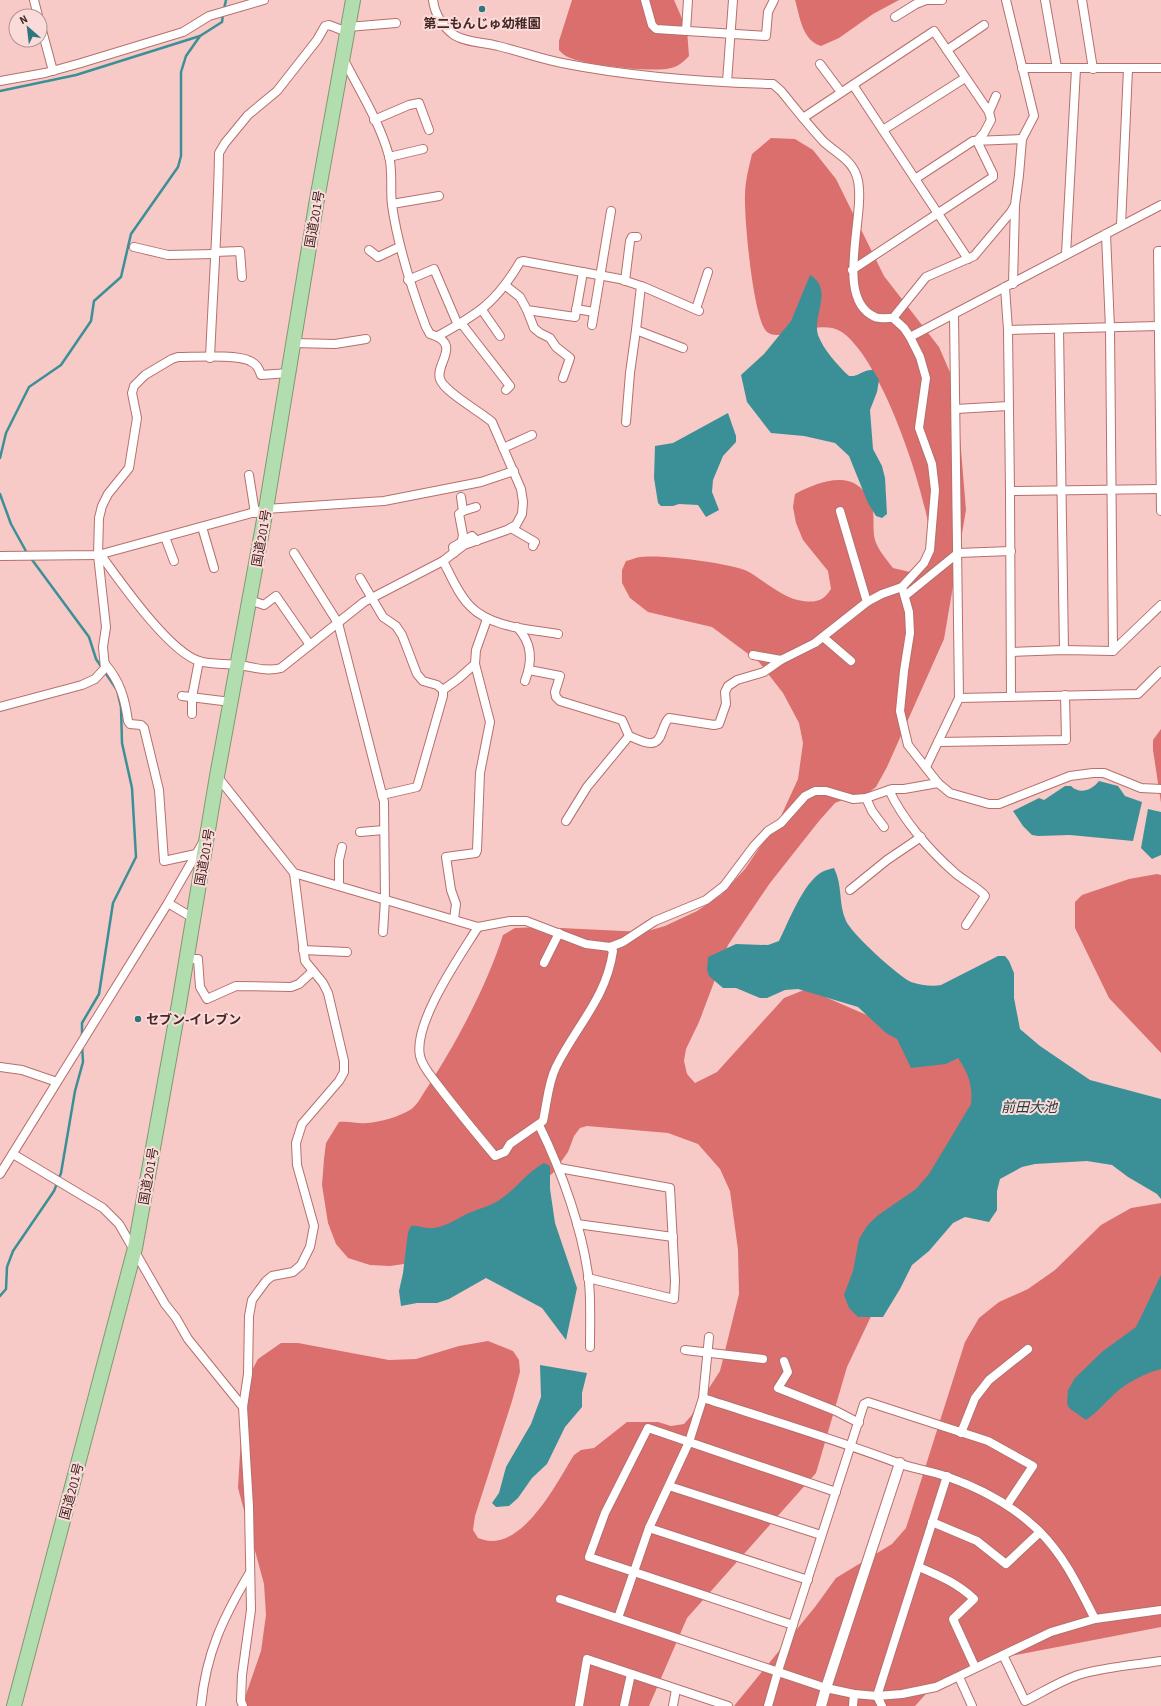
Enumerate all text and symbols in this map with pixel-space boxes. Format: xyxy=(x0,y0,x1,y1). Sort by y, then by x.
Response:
marker: 第二もんじゅ幼稚園 xyxy=(477,4,487,14)
north arrow xyxy=(8,8,48,48)
text: N xyxy=(17,11,30,28)
place label: 第二もんじゅ幼稚園 xyxy=(423,15,541,33)
street label: 国道201号 xyxy=(301,189,329,249)
street label: 国道201号 xyxy=(248,508,276,568)
street label: 国道201号 xyxy=(191,827,219,887)
place label: セブン-イレブン xyxy=(146,1011,241,1029)
marker: セブン-イレブン xyxy=(133,1014,143,1024)
water label: 前田大池 xyxy=(1001,1098,1059,1118)
street label: 国道201号 xyxy=(135,1146,163,1206)
street label: 国道201号 xyxy=(56,1461,88,1522)

